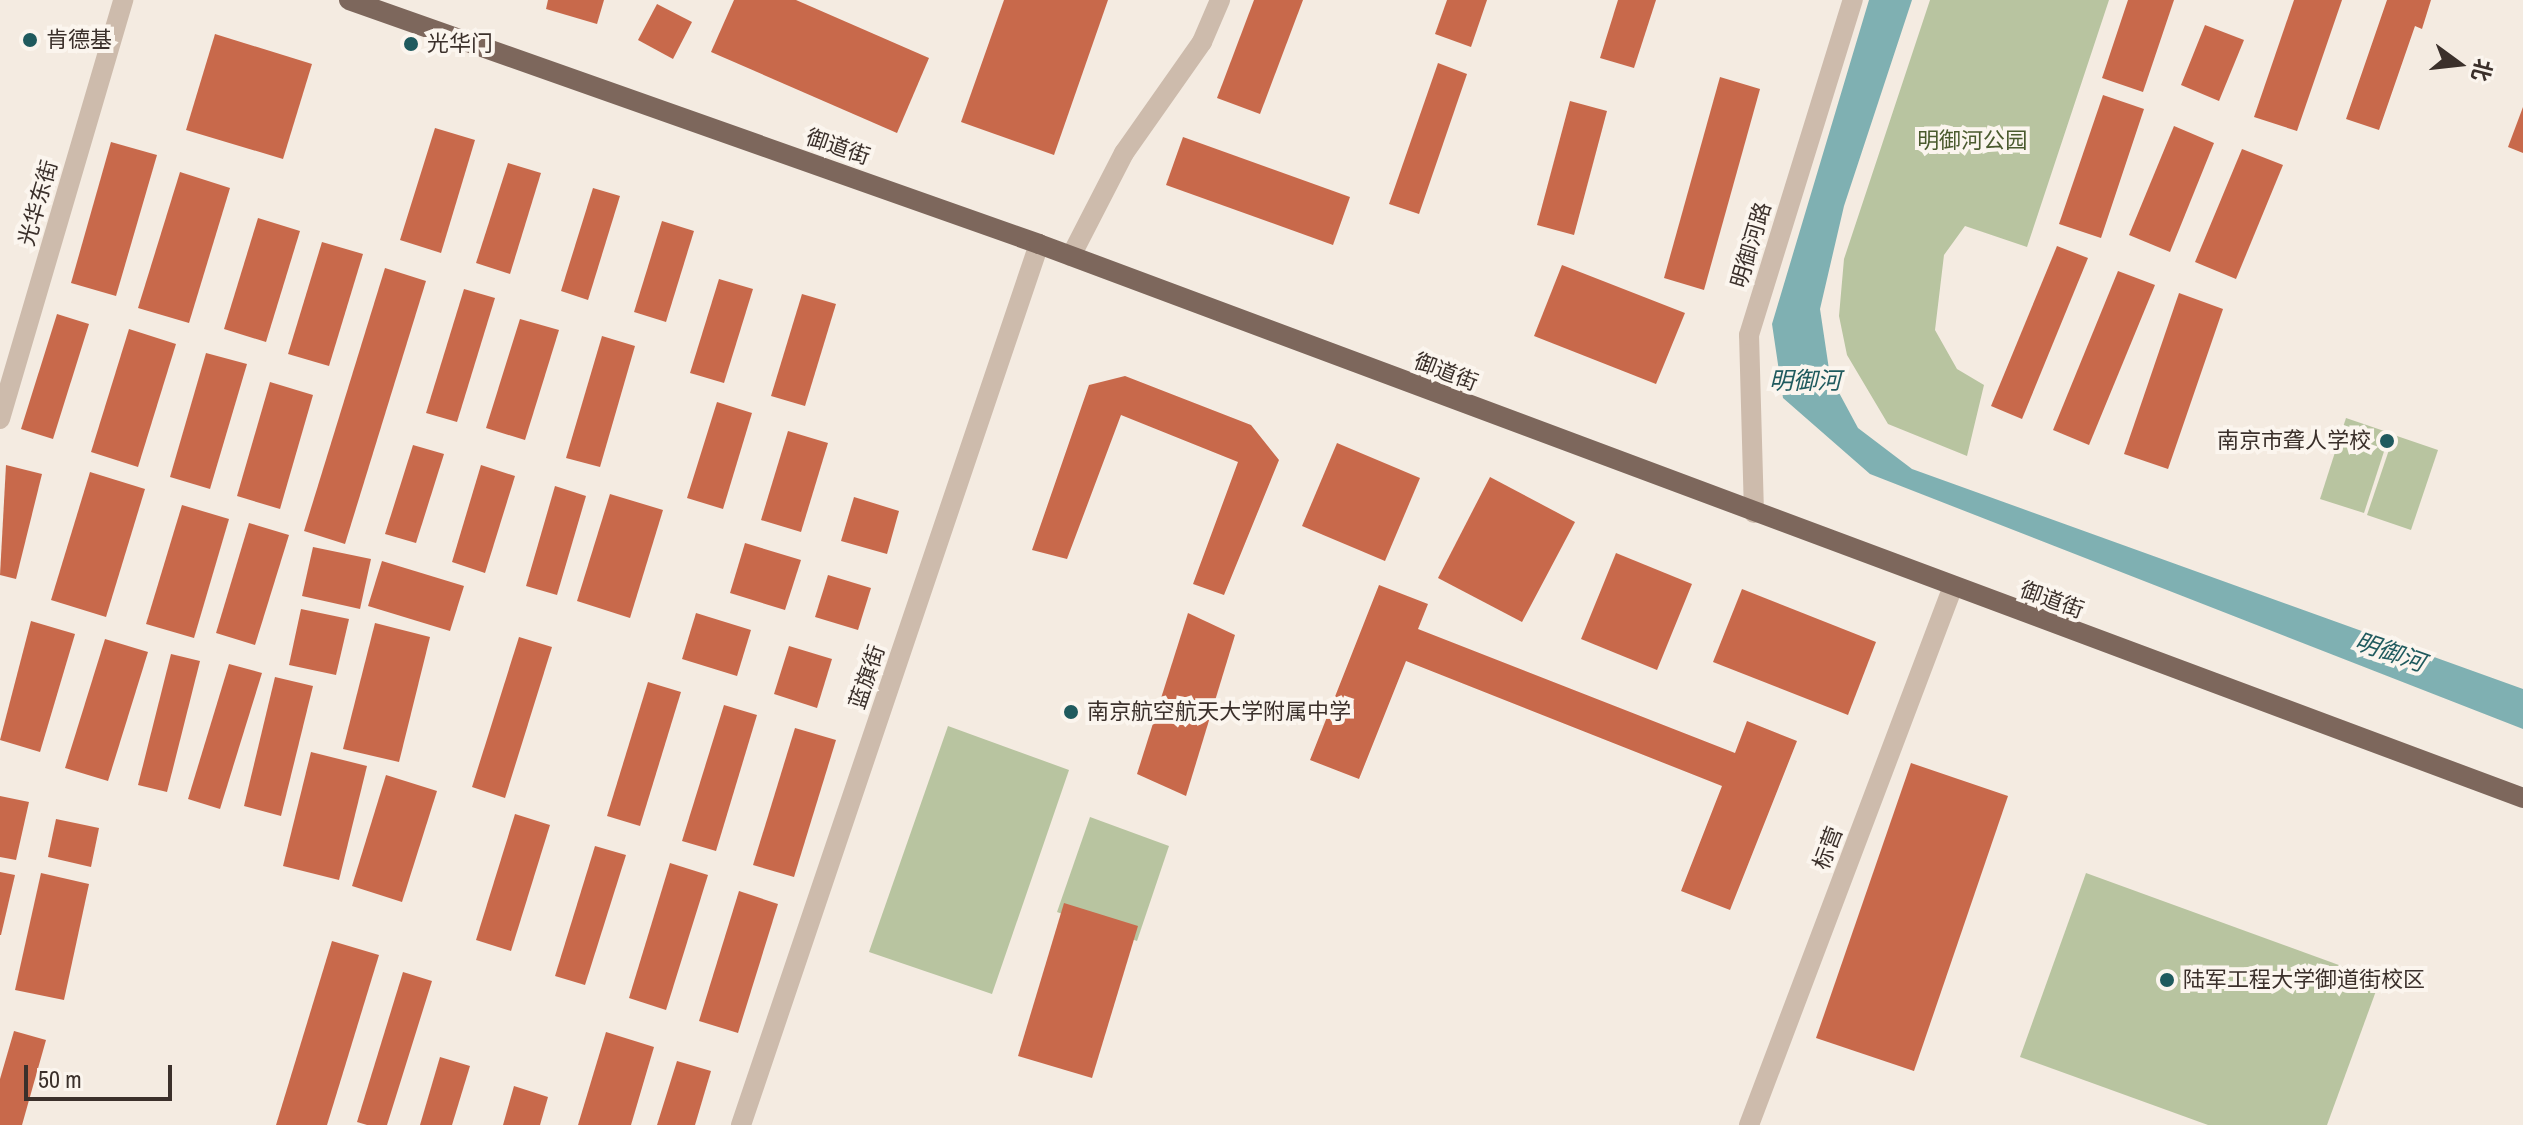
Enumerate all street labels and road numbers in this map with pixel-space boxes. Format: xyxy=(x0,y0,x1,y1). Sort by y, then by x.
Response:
street label: 御道街 xyxy=(803,124,873,170)
street label: 光华东街 xyxy=(13,157,63,249)
street label: 明御河路 xyxy=(1726,199,1776,291)
street label: 御道街 xyxy=(1410,348,1482,396)
street label: 御道街 xyxy=(2016,576,2088,624)
street label: 蓝旗街 xyxy=(844,642,890,712)
street label: 标营 xyxy=(1808,823,1848,873)

